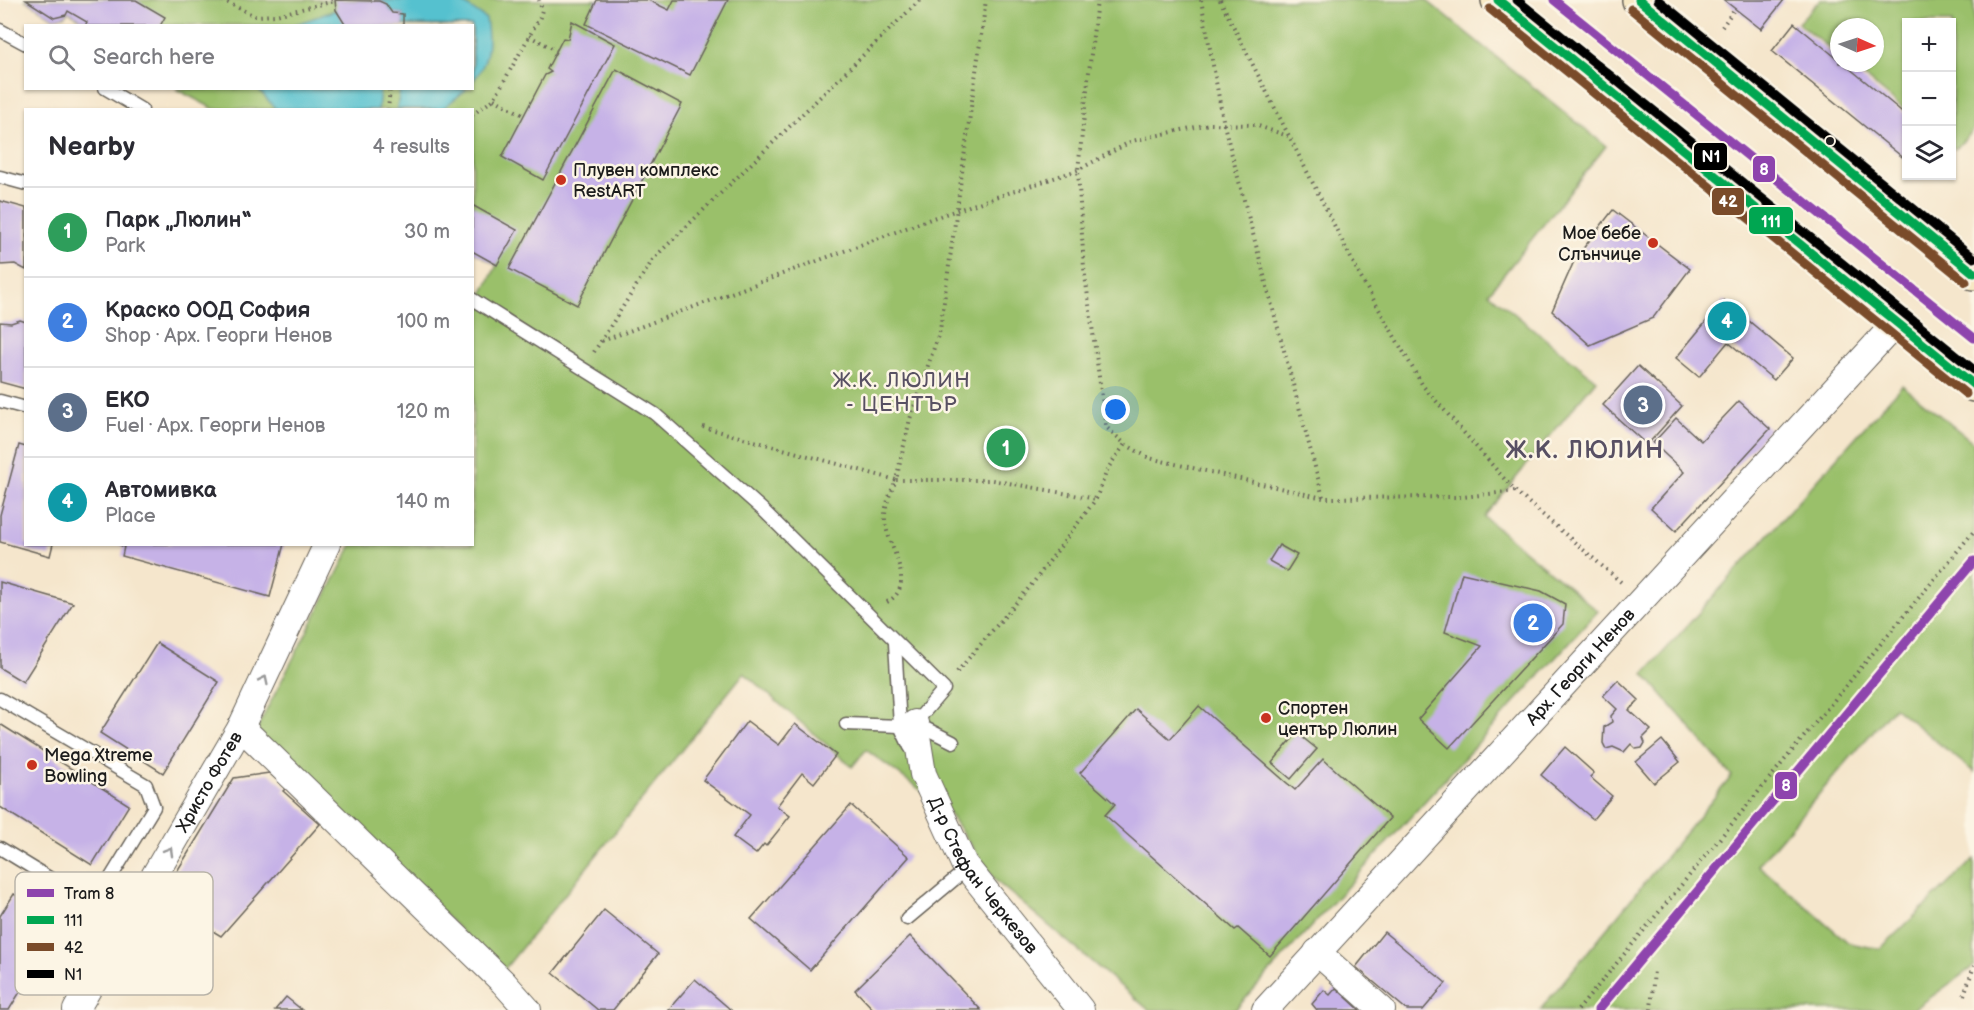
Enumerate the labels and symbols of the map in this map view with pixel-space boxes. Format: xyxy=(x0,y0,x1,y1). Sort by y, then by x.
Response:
north arrow xyxy=(1830,18,1884,72)
unlabelled marker xyxy=(1824,135,1836,147)
line badge: N1 xyxy=(1693,142,1728,171)
text: N1 xyxy=(1702,148,1720,167)
line badge: 8 xyxy=(1752,155,1776,183)
place label: Плувен комплекс RestART xyxy=(573,160,719,202)
text: 8 xyxy=(1759,161,1769,180)
marker: Плувен комплекс RestART xyxy=(554,173,568,187)
line badge: 42 xyxy=(1711,187,1745,216)
text: 42 xyxy=(1718,193,1738,212)
line badge: 111 xyxy=(1748,206,1794,235)
text: 111 xyxy=(1761,213,1781,232)
place label: Мое бебе Слънчице xyxy=(1558,223,1641,265)
marker: Мое бебе Слънчице xyxy=(1646,236,1660,250)
pin: 4 xyxy=(1708,298,1746,344)
district label: Ж.К. ЛЮЛИН - ЦЕНТЪР xyxy=(833,368,971,417)
pin: 3 xyxy=(1624,382,1662,428)
your location xyxy=(1101,395,1130,424)
pin: 1 xyxy=(986,426,1026,470)
district label: Ж.К. ЛЮЛИН xyxy=(1505,436,1665,465)
pin: 2 xyxy=(1514,600,1552,646)
street label: Арх. Георги Ненов xyxy=(1521,604,1640,730)
one-way arrow xyxy=(256,676,268,687)
place label: Спортен център Люлин xyxy=(1278,698,1397,740)
marker: Спортен център Люлин xyxy=(1259,711,1273,725)
street label: Христо Фотев xyxy=(171,727,247,836)
place label: Mega Xtreme Bowling xyxy=(44,745,153,787)
marker: Mega Xtreme Bowling xyxy=(25,758,39,772)
line badge: 8 xyxy=(1774,771,1798,800)
text: 8 xyxy=(1781,777,1791,796)
street label: Д-р Стефан Черкезов xyxy=(924,793,1043,958)
one-way arrow xyxy=(162,847,173,857)
legend xyxy=(15,872,213,995)
text: Tram 8 xyxy=(64,885,114,904)
text: 111 xyxy=(64,912,83,931)
text: 42 xyxy=(64,939,84,958)
text: N1 xyxy=(64,966,82,985)

